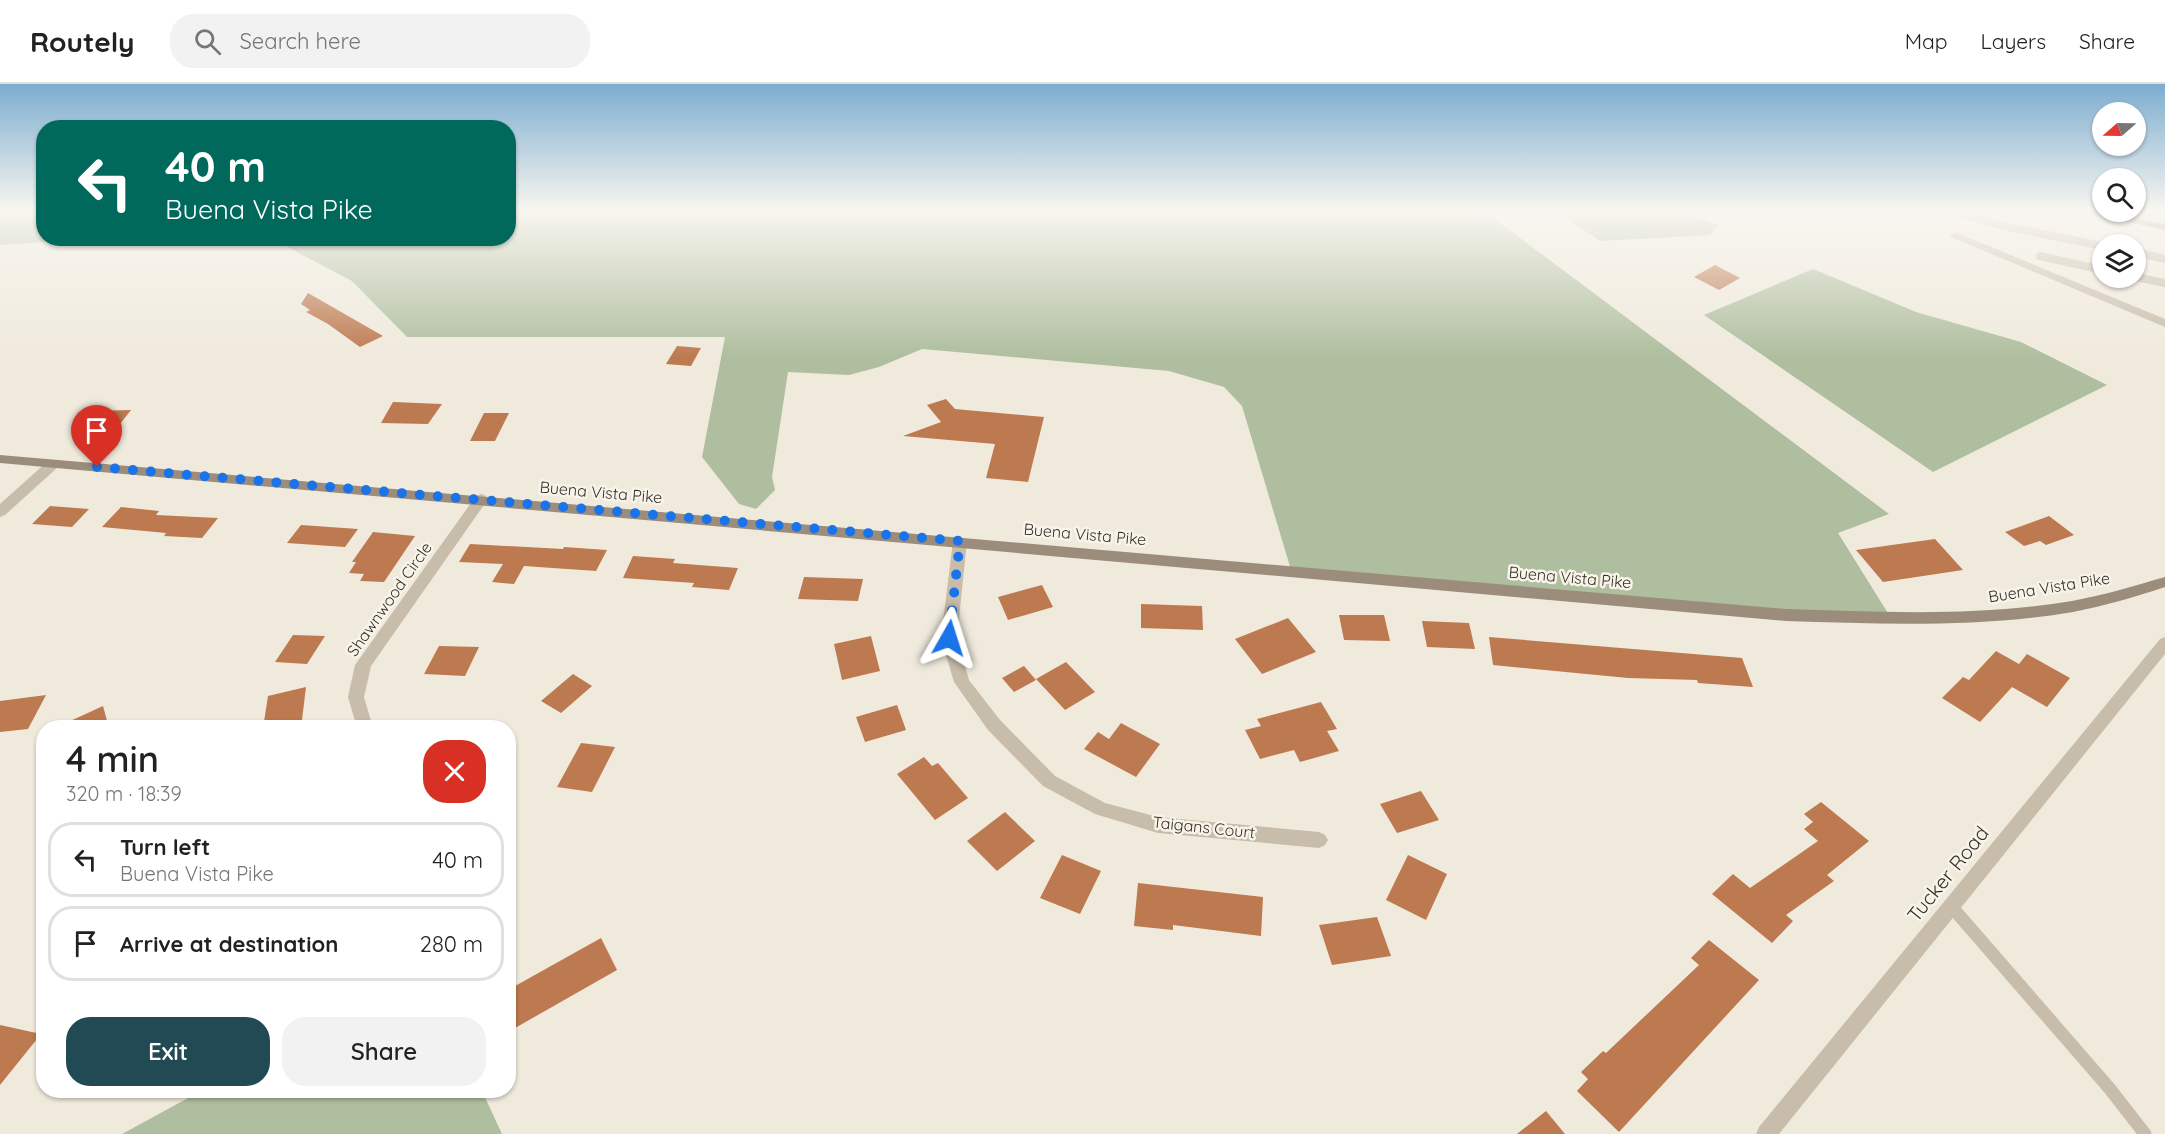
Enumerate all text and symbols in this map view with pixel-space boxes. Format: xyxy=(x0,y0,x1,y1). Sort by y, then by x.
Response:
search box xyxy=(170,14,590,68)
text: Routely xyxy=(30,24,134,59)
icon: search xyxy=(191,25,224,58)
text: Search here xyxy=(239,27,361,55)
text: Map xyxy=(1905,28,1948,54)
text: Layers xyxy=(1981,28,2046,54)
text: Share xyxy=(2079,28,2135,54)
north arrow xyxy=(2092,102,2146,156)
map controls xyxy=(2092,102,2146,288)
text: 40 m xyxy=(165,140,266,193)
icon: left xyxy=(66,144,144,222)
button: search xyxy=(2092,168,2146,222)
text: Buena Vista Pike xyxy=(165,192,373,226)
button: layers xyxy=(2092,234,2146,288)
pin xyxy=(71,405,122,467)
icon: arrive xyxy=(80,414,113,447)
street label: Buena Vista Pike xyxy=(539,477,663,507)
street label: Buena Vista Pike xyxy=(1023,519,1147,549)
street label: Shawnwood Circle xyxy=(342,538,436,660)
street label: Buena Vista Pike xyxy=(1508,562,1632,592)
street label: Buena Vista Pike xyxy=(1987,567,2111,607)
position arrow xyxy=(917,606,981,670)
text: 4 min xyxy=(66,736,159,781)
button: close xyxy=(423,740,486,803)
text: 320 m · 18:39 xyxy=(66,781,182,806)
street label: Taigans Court xyxy=(1152,812,1256,842)
street label: Tucker Road xyxy=(1901,821,1994,927)
text: Turn left xyxy=(120,833,210,861)
icon: left xyxy=(69,843,102,876)
text: 40 m xyxy=(432,846,483,874)
text: Buena Vista Pike xyxy=(120,861,274,886)
icon: arrive xyxy=(69,927,102,960)
text: Arrive at destination xyxy=(120,930,338,958)
text: 280 m xyxy=(420,930,483,958)
button: Exit xyxy=(66,1017,270,1086)
button: Share xyxy=(282,1017,486,1086)

